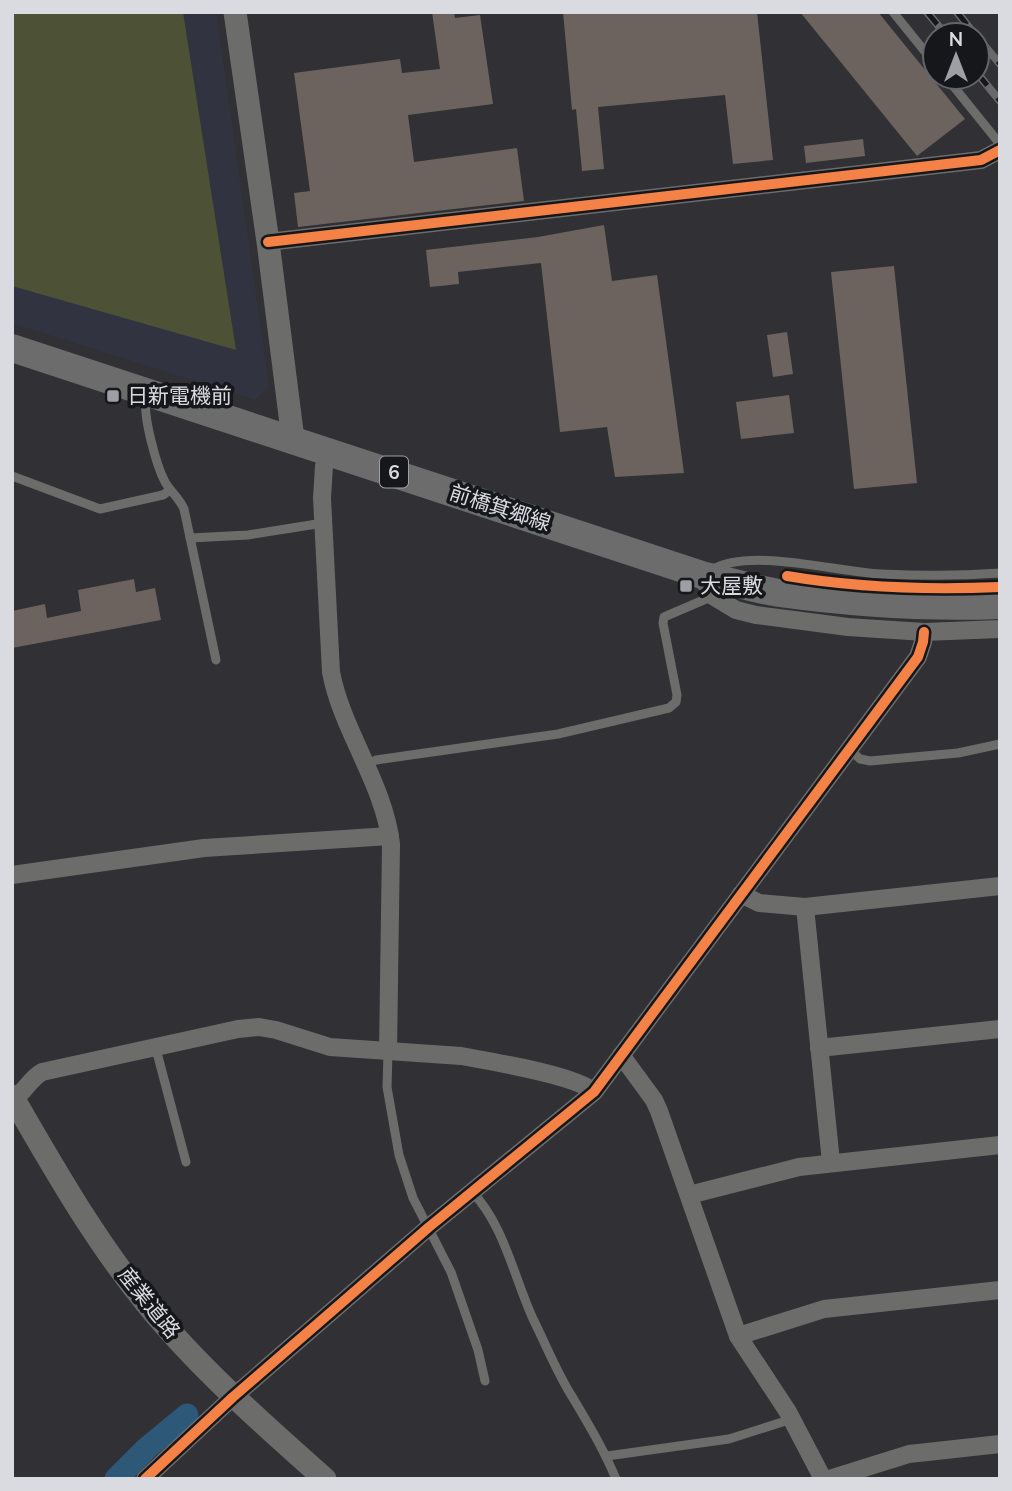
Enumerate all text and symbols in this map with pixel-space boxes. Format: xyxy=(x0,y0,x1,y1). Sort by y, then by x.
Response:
north arrow xyxy=(921,21,991,91)
text: N xyxy=(949,27,963,51)
place label: 日新電機前 xyxy=(127,382,232,408)
marker: 日新電機前 xyxy=(105,388,121,404)
road number: 6 xyxy=(380,457,408,488)
street label: 前橋箕郷線 xyxy=(446,478,554,536)
place label: 大屋敷 xyxy=(700,572,763,598)
marker: 大屋敷 xyxy=(678,578,694,594)
street label: 産業道路 xyxy=(113,1262,186,1343)

